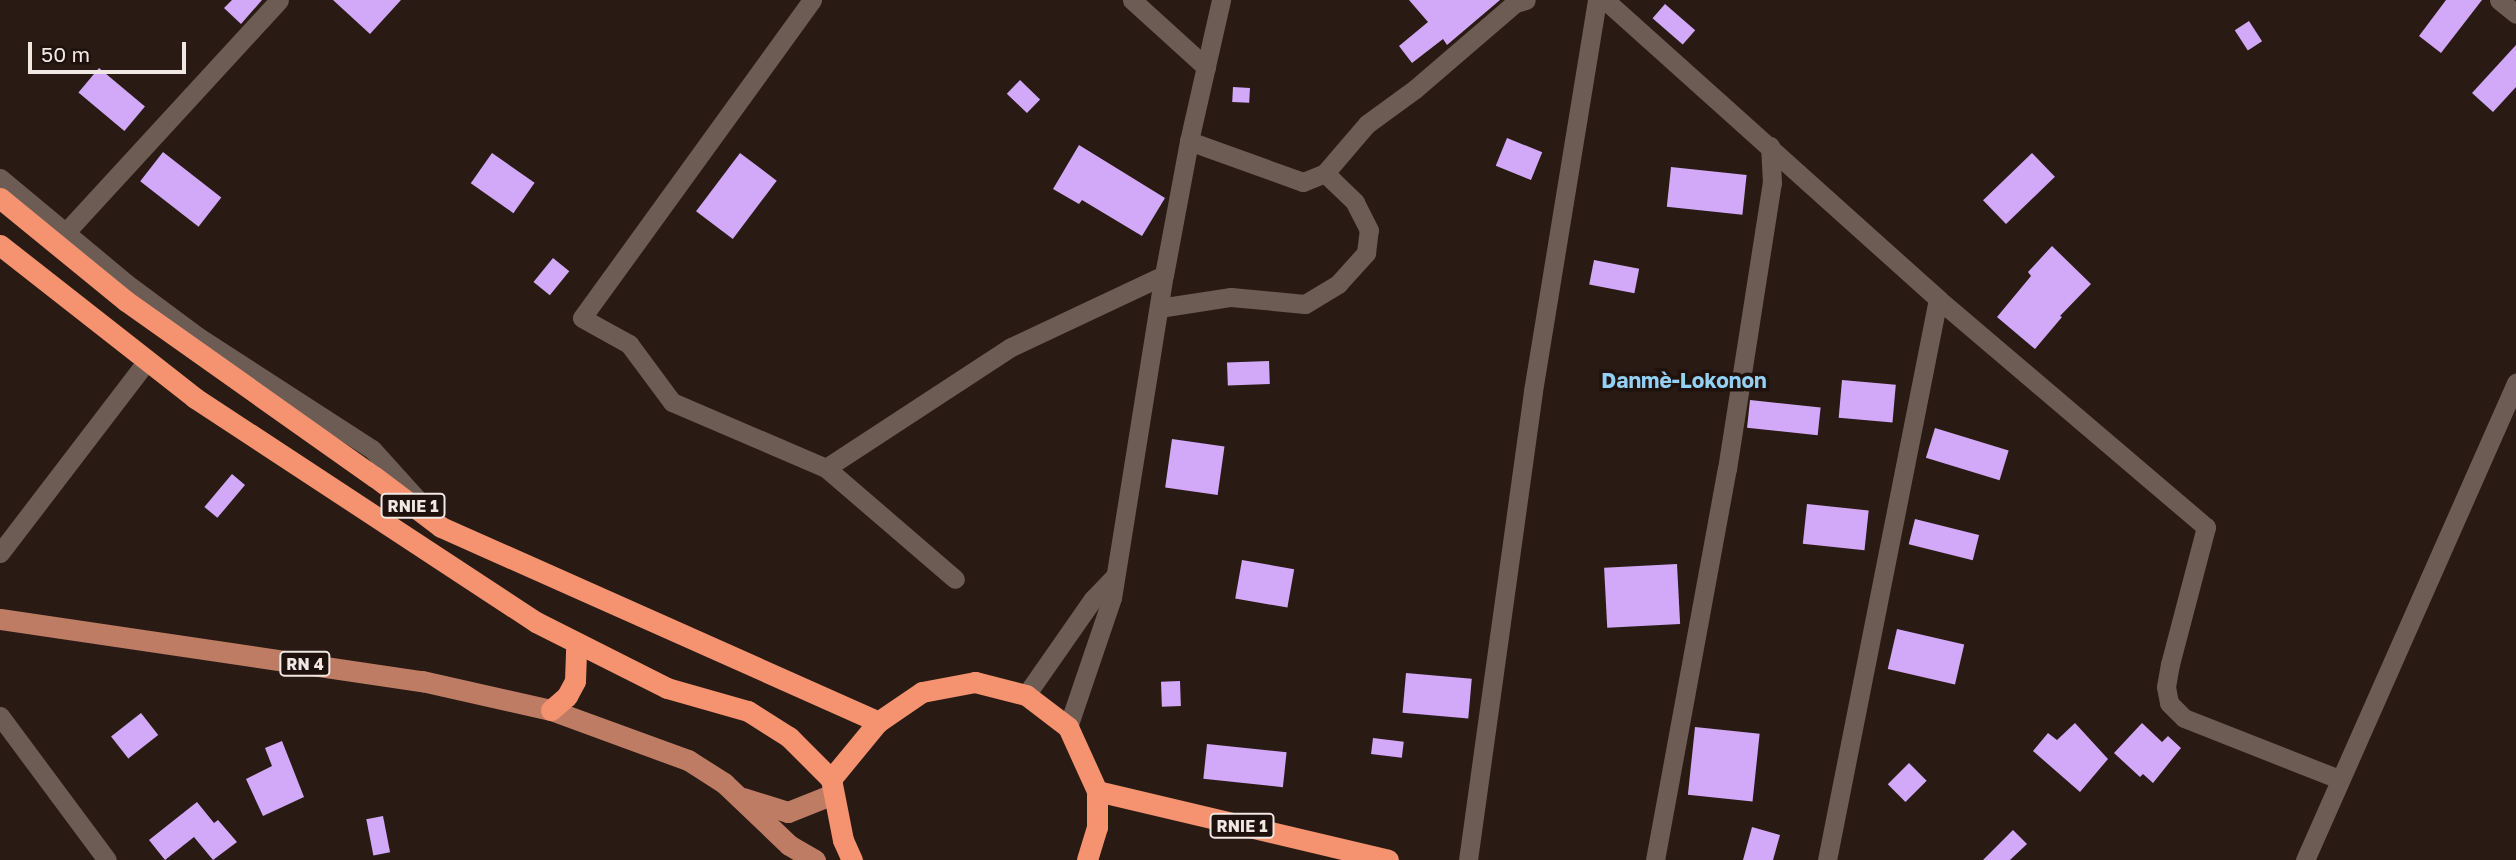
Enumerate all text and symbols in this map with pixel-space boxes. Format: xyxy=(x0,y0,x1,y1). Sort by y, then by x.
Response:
scale bar xyxy=(32,28,189,72)
text: 50 m xyxy=(41,41,90,67)
district label: Danmè-Lokonon xyxy=(1601,367,1767,393)
road number: RNIE 1 xyxy=(380,494,446,519)
road number: RN 4 xyxy=(279,652,331,677)
road number: RNIE 1 xyxy=(1209,814,1275,838)

